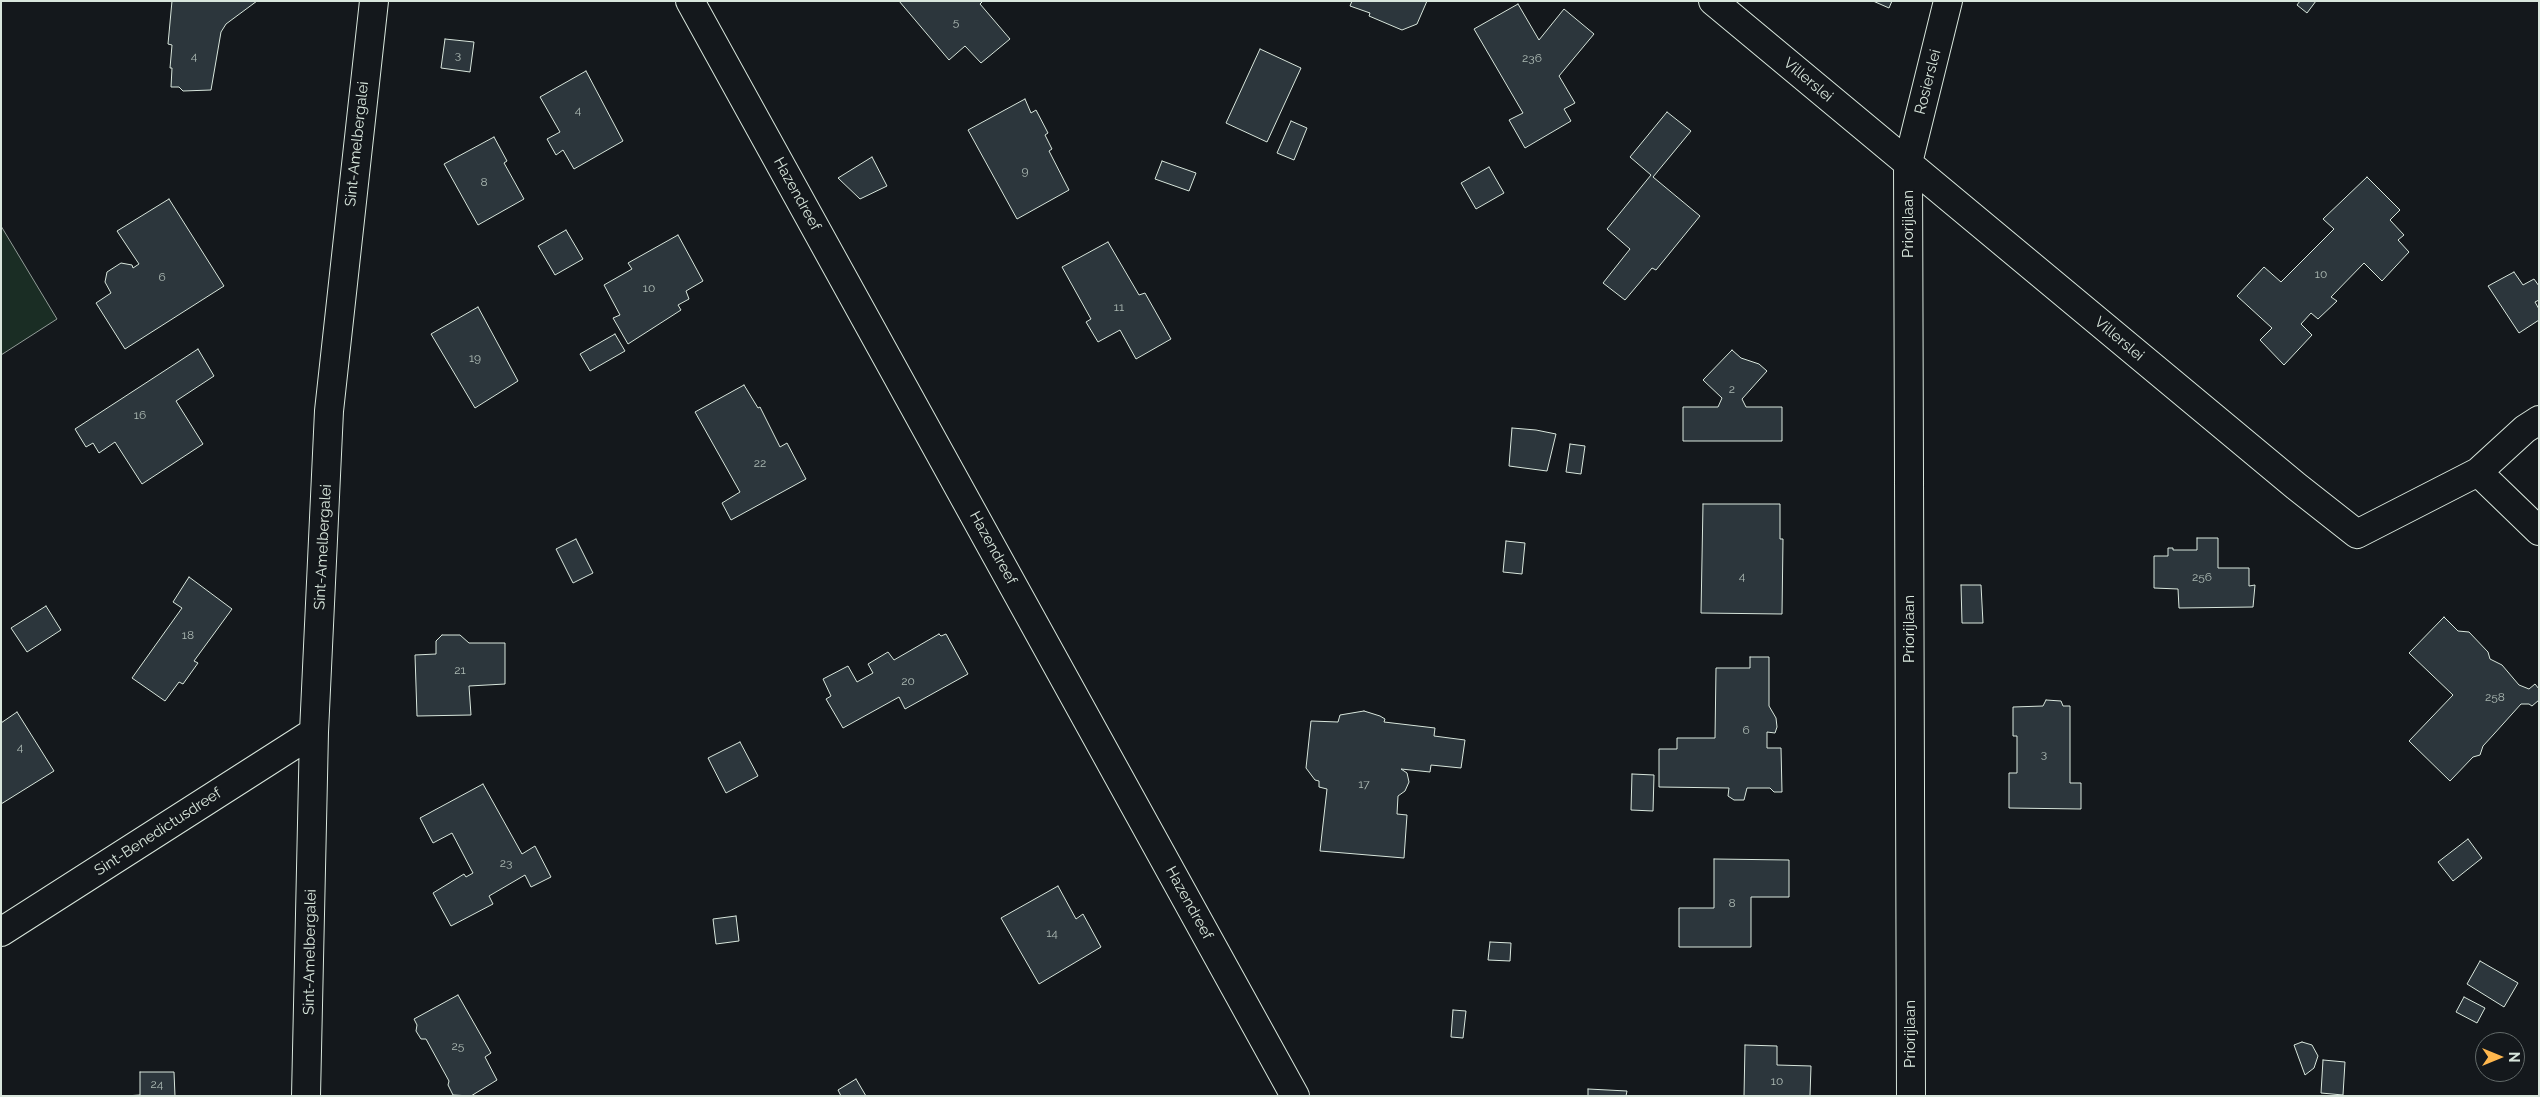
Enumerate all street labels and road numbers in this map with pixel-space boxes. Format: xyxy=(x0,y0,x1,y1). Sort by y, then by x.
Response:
street label: Rosierslei xyxy=(1911,48,1945,116)
street label: Villerslei xyxy=(1780,54,1836,106)
street label: Sint-Amelbergalei xyxy=(341,80,373,208)
street label: Hazendreef xyxy=(770,154,824,234)
street label: Priorijlaan xyxy=(1899,190,1917,258)
street label: Villerslei xyxy=(2091,313,2147,365)
street label: Sint-Amelbergalei xyxy=(311,484,335,610)
street label: Hazendreef xyxy=(966,508,1020,588)
street label: Priorijlaan xyxy=(1900,595,1918,663)
street label: Sint-Benedictusdreef xyxy=(91,784,225,880)
street label: Hazendreef xyxy=(1162,863,1216,943)
street label: Sint-Amelbergalei xyxy=(300,889,320,1015)
street label: Priorijlaan xyxy=(1901,1000,1919,1068)

